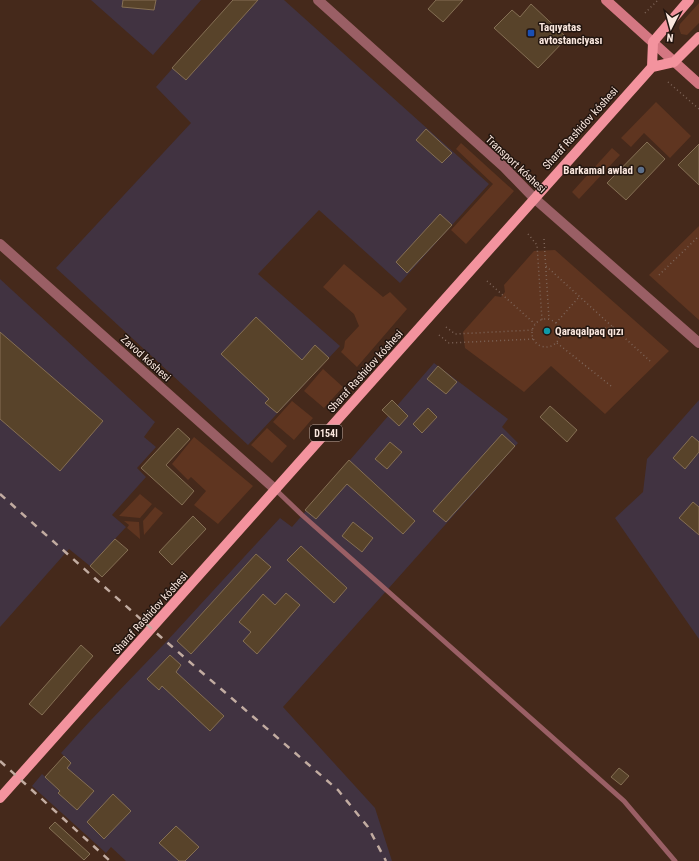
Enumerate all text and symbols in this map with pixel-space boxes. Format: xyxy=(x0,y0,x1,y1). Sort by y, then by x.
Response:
north arrow xyxy=(651,8,691,48)
place label: Taqıyatas avtostanciyası xyxy=(539,21,603,47)
marker: Taqıyatas avtostanciyası xyxy=(526,28,536,38)
text: N xyxy=(666,31,674,44)
street label: Sharaf Rashidov kóshesi xyxy=(540,84,621,172)
street label: Transport kóshesi xyxy=(483,133,549,196)
place label: Barkamal awlad xyxy=(563,164,633,177)
marker: Barkamal awlad xyxy=(636,165,646,175)
place label: Qaraqalpaq qızı xyxy=(555,325,624,338)
marker: Qaraqalpaq qızı xyxy=(542,326,552,336)
street label: Sharaf Rashidov kóshesi xyxy=(325,327,406,415)
street label: Zavod kóshesi xyxy=(118,333,173,384)
road number: D154l xyxy=(310,425,342,441)
street label: Sharaf Rashidov kóshesi xyxy=(110,569,191,657)

